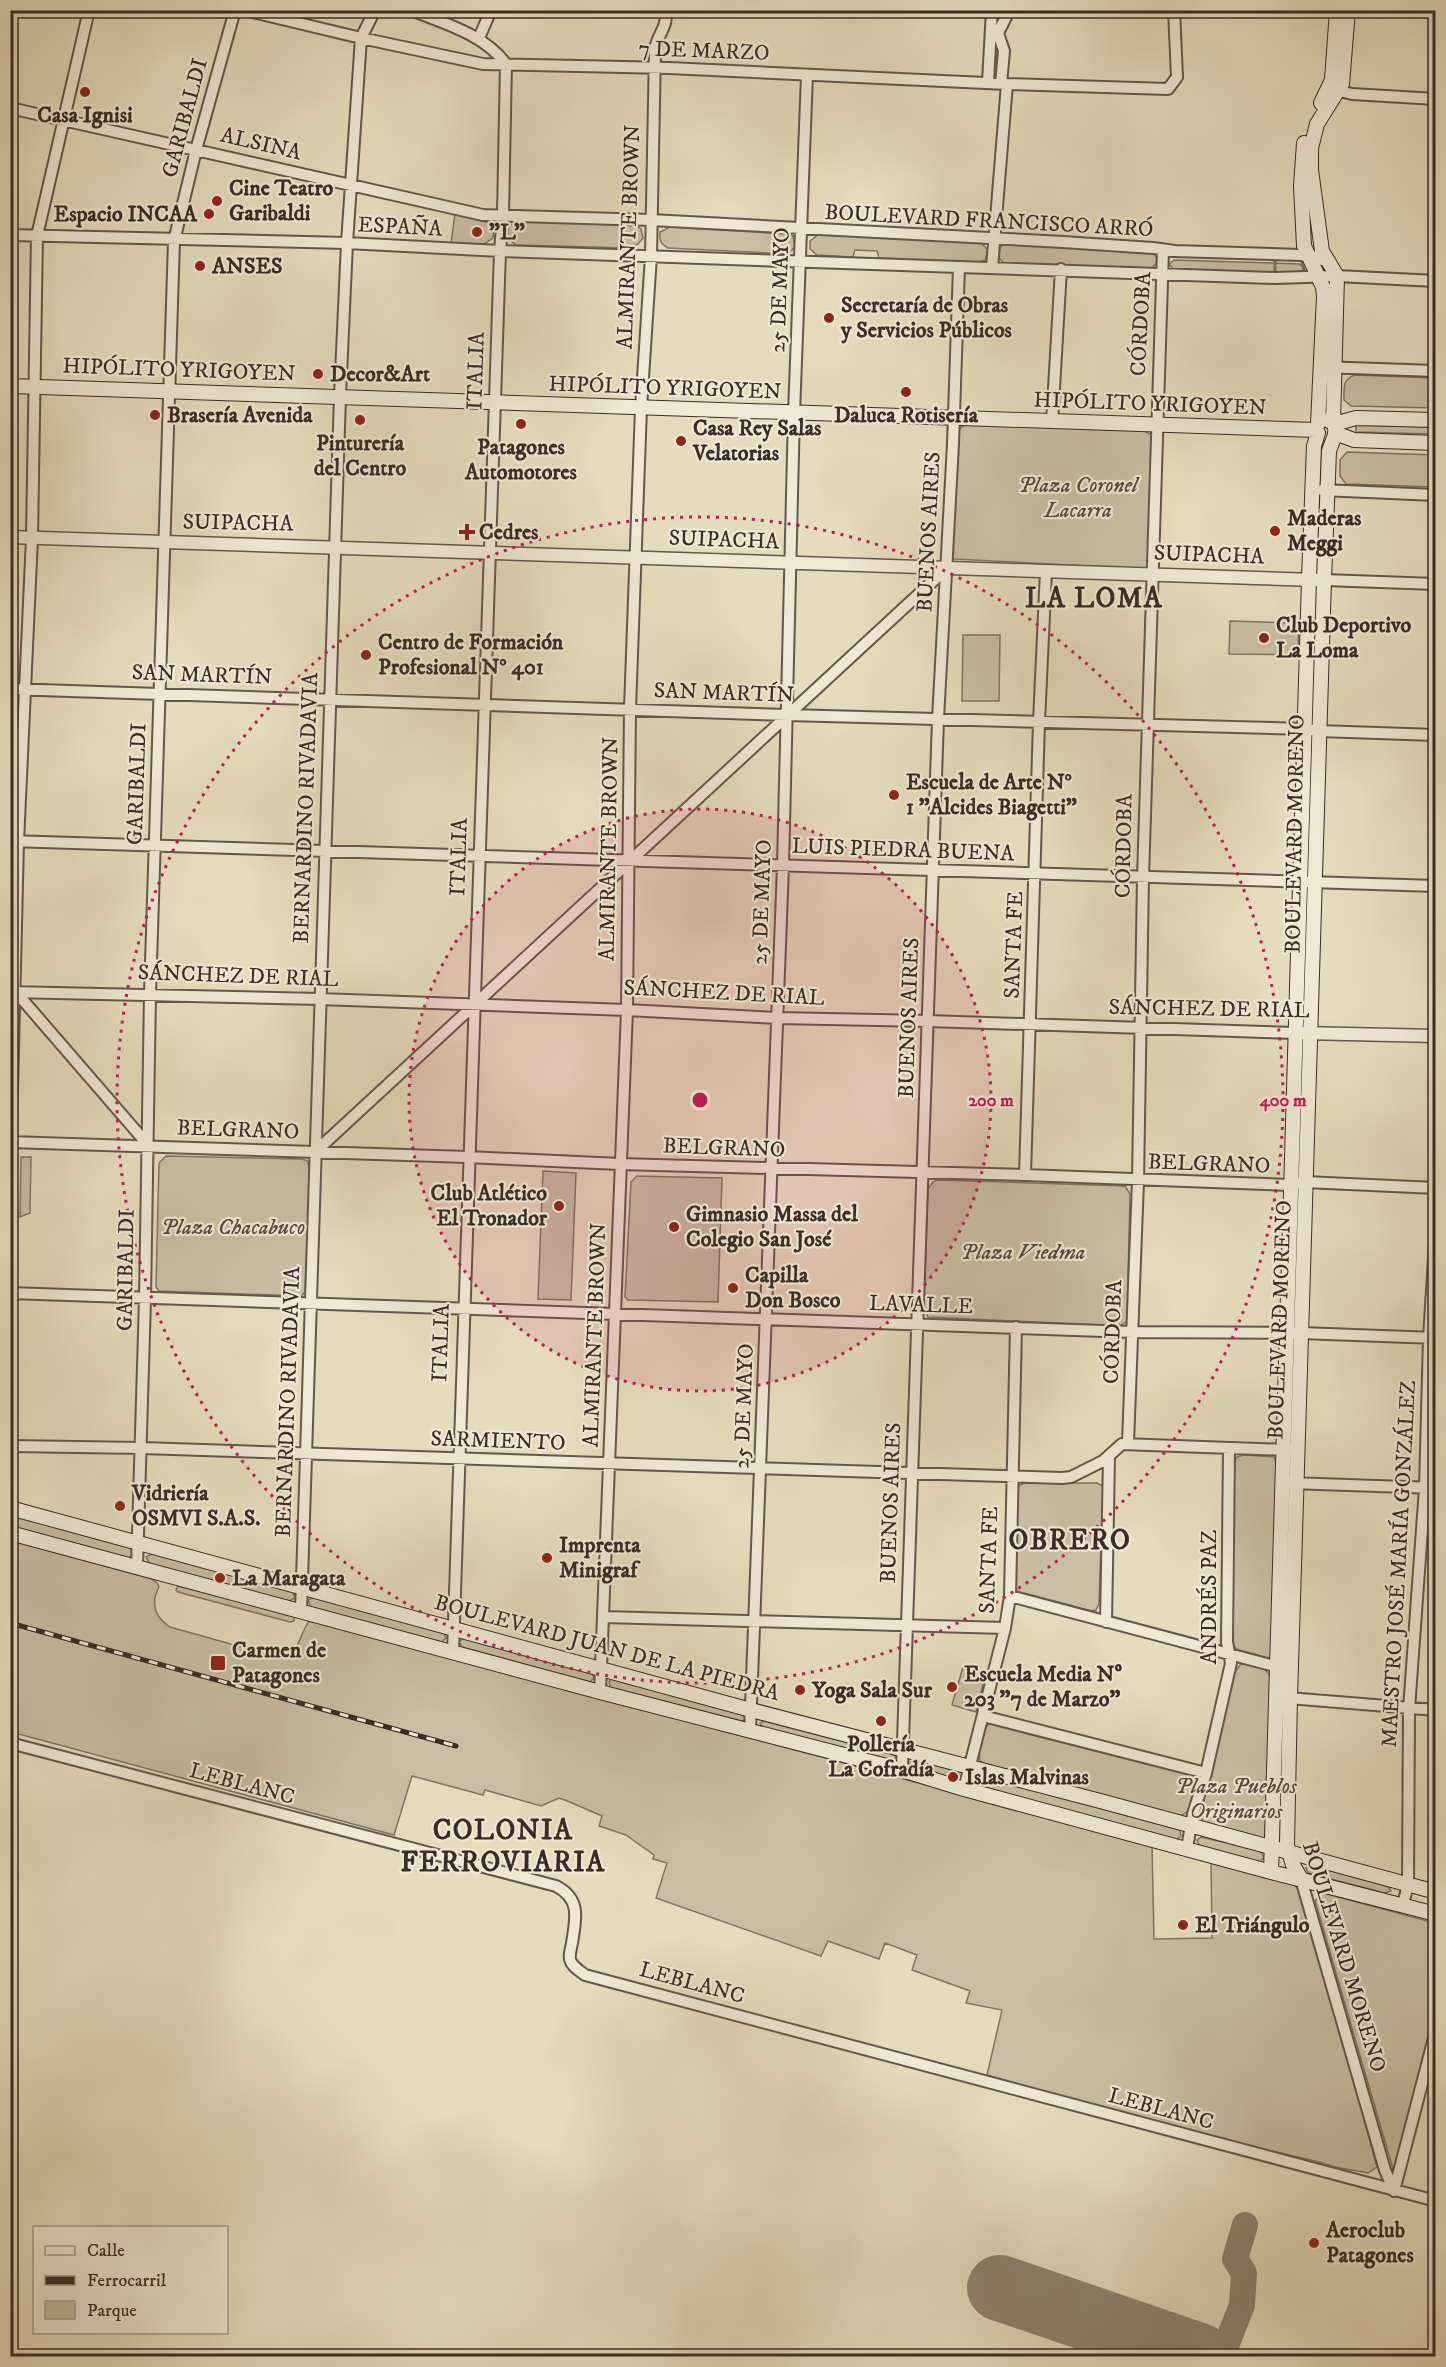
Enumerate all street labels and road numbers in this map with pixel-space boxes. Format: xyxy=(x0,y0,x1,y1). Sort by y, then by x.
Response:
street label: 7 DE MARZO xyxy=(638,35,770,67)
street label: GARIBALDI xyxy=(156,56,214,180)
street label: ALSINA xyxy=(218,122,305,167)
street label: ALMIRANTE BROWN xyxy=(612,124,646,350)
street label: BOULEVARD FRANCISCO ARRÓ xyxy=(824,198,1154,243)
street label: ESPAÑA xyxy=(357,210,444,243)
street label: 25 DE MAYO xyxy=(764,227,796,353)
street label: CÓRDOBA xyxy=(1124,270,1157,377)
street label: ITALIA xyxy=(461,331,491,410)
street label: HIPÓLITO YRIGOYEN xyxy=(62,351,296,388)
street label: HIPÓLITO YRIGOYEN xyxy=(548,369,782,406)
street label: HIPÓLITO YRIGOYEN xyxy=(1033,385,1267,422)
street label: BUENOS AIRES xyxy=(911,451,947,613)
street label: SUIPACHA xyxy=(182,509,295,537)
street label: SUIPACHA xyxy=(668,525,781,555)
street label: SUIPACHA xyxy=(1153,540,1266,570)
street label: SAN MARTÍN xyxy=(131,658,273,691)
street label: BERNARDINO RIVADAVIA xyxy=(288,671,324,944)
street label: SAN MARTÍN xyxy=(653,676,795,709)
street label: BOULEVARD MORENO xyxy=(1279,714,1311,954)
street label: GARIBALDI xyxy=(121,723,153,845)
street label: ALMIRANTE BROWN xyxy=(594,737,624,961)
street label: CÓRDOBA xyxy=(1109,793,1138,898)
street label: ITALIA xyxy=(444,817,474,896)
street label: LUIS PIEDRA BUENA xyxy=(791,833,1016,867)
street label: 25 DE MAYO xyxy=(746,839,778,965)
street label: SANTA FE xyxy=(999,891,1029,999)
street label: BUENOS AIRES xyxy=(893,937,925,1099)
street label: SÁNCHEZ DE RIAL xyxy=(137,958,339,993)
street label: SÁNCHEZ DE RIAL xyxy=(623,973,825,1012)
street label: SÁNCHEZ DE RIAL xyxy=(1108,993,1310,1024)
street label: BELGRANO xyxy=(176,1114,300,1146)
street label: BELGRANO xyxy=(662,1132,786,1164)
street label: BELGRANO xyxy=(1147,1148,1271,1180)
street label: BOULEVARD MORENO xyxy=(1262,1200,1298,1440)
street label: GARIBALDI xyxy=(111,1209,141,1331)
street label: ALMIRANTE BROWN xyxy=(578,1222,612,1448)
street label: BERNARDINO RIVADAVIA xyxy=(270,1265,306,1538)
street label: CÓRDOBA xyxy=(1097,1278,1128,1385)
street label: LAVALLE xyxy=(869,1290,973,1320)
street label: ITALIA xyxy=(426,1303,456,1382)
street label: 25 DE MAYO xyxy=(728,1343,760,1469)
street label: MAESTRO JOSÉ MARÍA GONZÁLEZ xyxy=(1375,1380,1422,1748)
street label: BUENOS AIRES xyxy=(875,1422,907,1584)
street label: SARMIENTO xyxy=(430,1425,566,1457)
street label: SANTA FE xyxy=(974,1506,1004,1614)
street label: ANDRÉS PAZ xyxy=(1196,1529,1223,1665)
street label: BOULEVARD JUAN DE LA PIEDRA xyxy=(431,1589,784,1707)
street label: LEBLANC xyxy=(186,1757,298,1811)
street label: BOULEVARD MORENO xyxy=(1296,1839,1392,2075)
street label: LEBLANC xyxy=(636,1956,748,2010)
street label: LEBLANC xyxy=(1105,2082,1217,2136)

